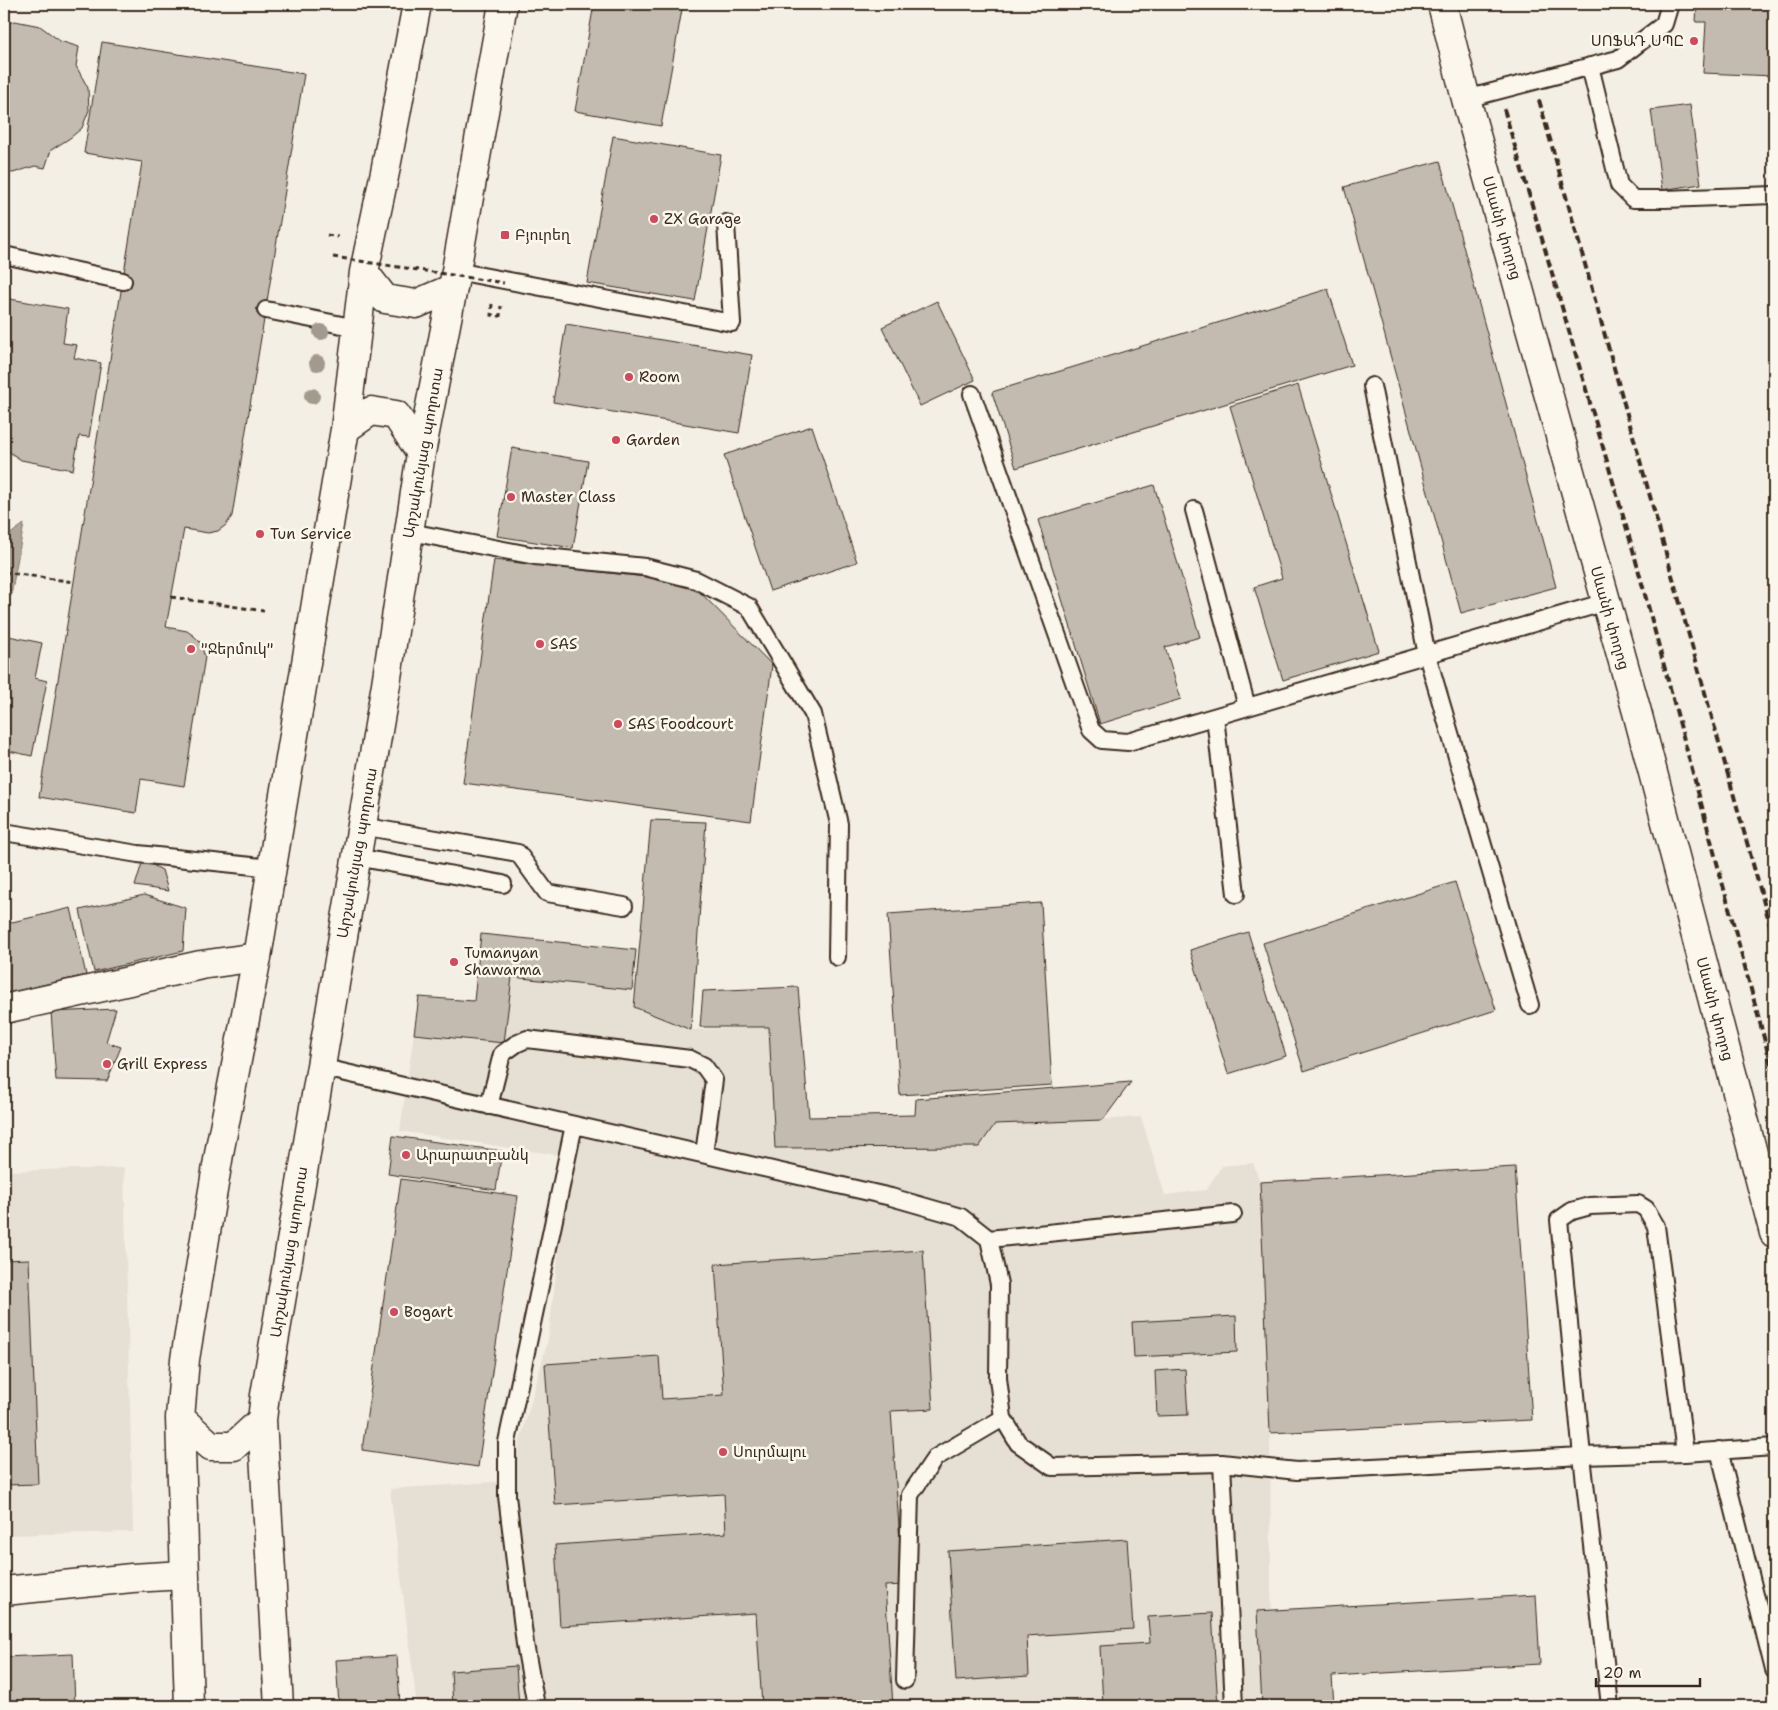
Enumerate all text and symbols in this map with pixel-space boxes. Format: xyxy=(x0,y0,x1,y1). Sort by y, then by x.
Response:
place label: ՍՈՖԱԴ ՍՊԸ xyxy=(1591,31,1684,51)
marker: ՍՈՖԱԴ ՍՊԸ xyxy=(1688,35,1700,47)
street label: Սևանի փողոց xyxy=(1478,174,1526,282)
place label: ZX Garage xyxy=(664,209,741,229)
marker: ZX Garage xyxy=(648,213,660,225)
place label: Բյուրեղ xyxy=(515,225,571,245)
marker: Բյուրեղ xyxy=(499,229,511,241)
street label: Արշակունյաց պողոտա xyxy=(398,366,448,540)
place label: Room xyxy=(639,367,680,387)
marker: Room xyxy=(623,371,635,383)
place label: Garden xyxy=(626,430,680,450)
marker: Garden xyxy=(610,434,622,446)
place label: Master Class xyxy=(521,487,616,507)
marker: Master Class xyxy=(505,491,517,503)
place label: Tun Service xyxy=(270,524,352,544)
marker: Tun Service xyxy=(254,528,266,540)
street label: Սևանի փողոց xyxy=(1586,564,1634,672)
place label: SAS xyxy=(550,634,577,654)
marker: SAS xyxy=(534,638,546,650)
place label: "Ջերմուկ" xyxy=(201,639,273,659)
marker: "Ջերմուկ" xyxy=(185,643,197,655)
place label: SAS Foodcourt xyxy=(628,714,734,734)
marker: SAS Foodcourt xyxy=(612,718,624,730)
street label: Արշակունյաց պողոտա xyxy=(332,766,382,940)
place label: Tumanyan Shawarma xyxy=(464,943,542,980)
street label: Սևանի փողոց xyxy=(1692,955,1738,1063)
marker: Tumanyan Shawarma xyxy=(448,956,460,968)
place label: Grill Express xyxy=(117,1054,208,1074)
marker: Grill Express xyxy=(101,1058,113,1070)
place label: Արարատբանկ xyxy=(416,1145,529,1165)
marker: Արարատբանկ xyxy=(400,1149,412,1161)
street label: Արշակունյաց պողոտա xyxy=(266,1165,312,1339)
place label: Bogart xyxy=(404,1302,453,1322)
marker: Bogart xyxy=(388,1306,400,1318)
place label: Սուրմալու xyxy=(733,1442,807,1462)
marker: Սուրմալու xyxy=(717,1446,729,1458)
scale bar xyxy=(1596,1655,1699,1687)
text: 20 m xyxy=(1603,1663,1642,1683)

